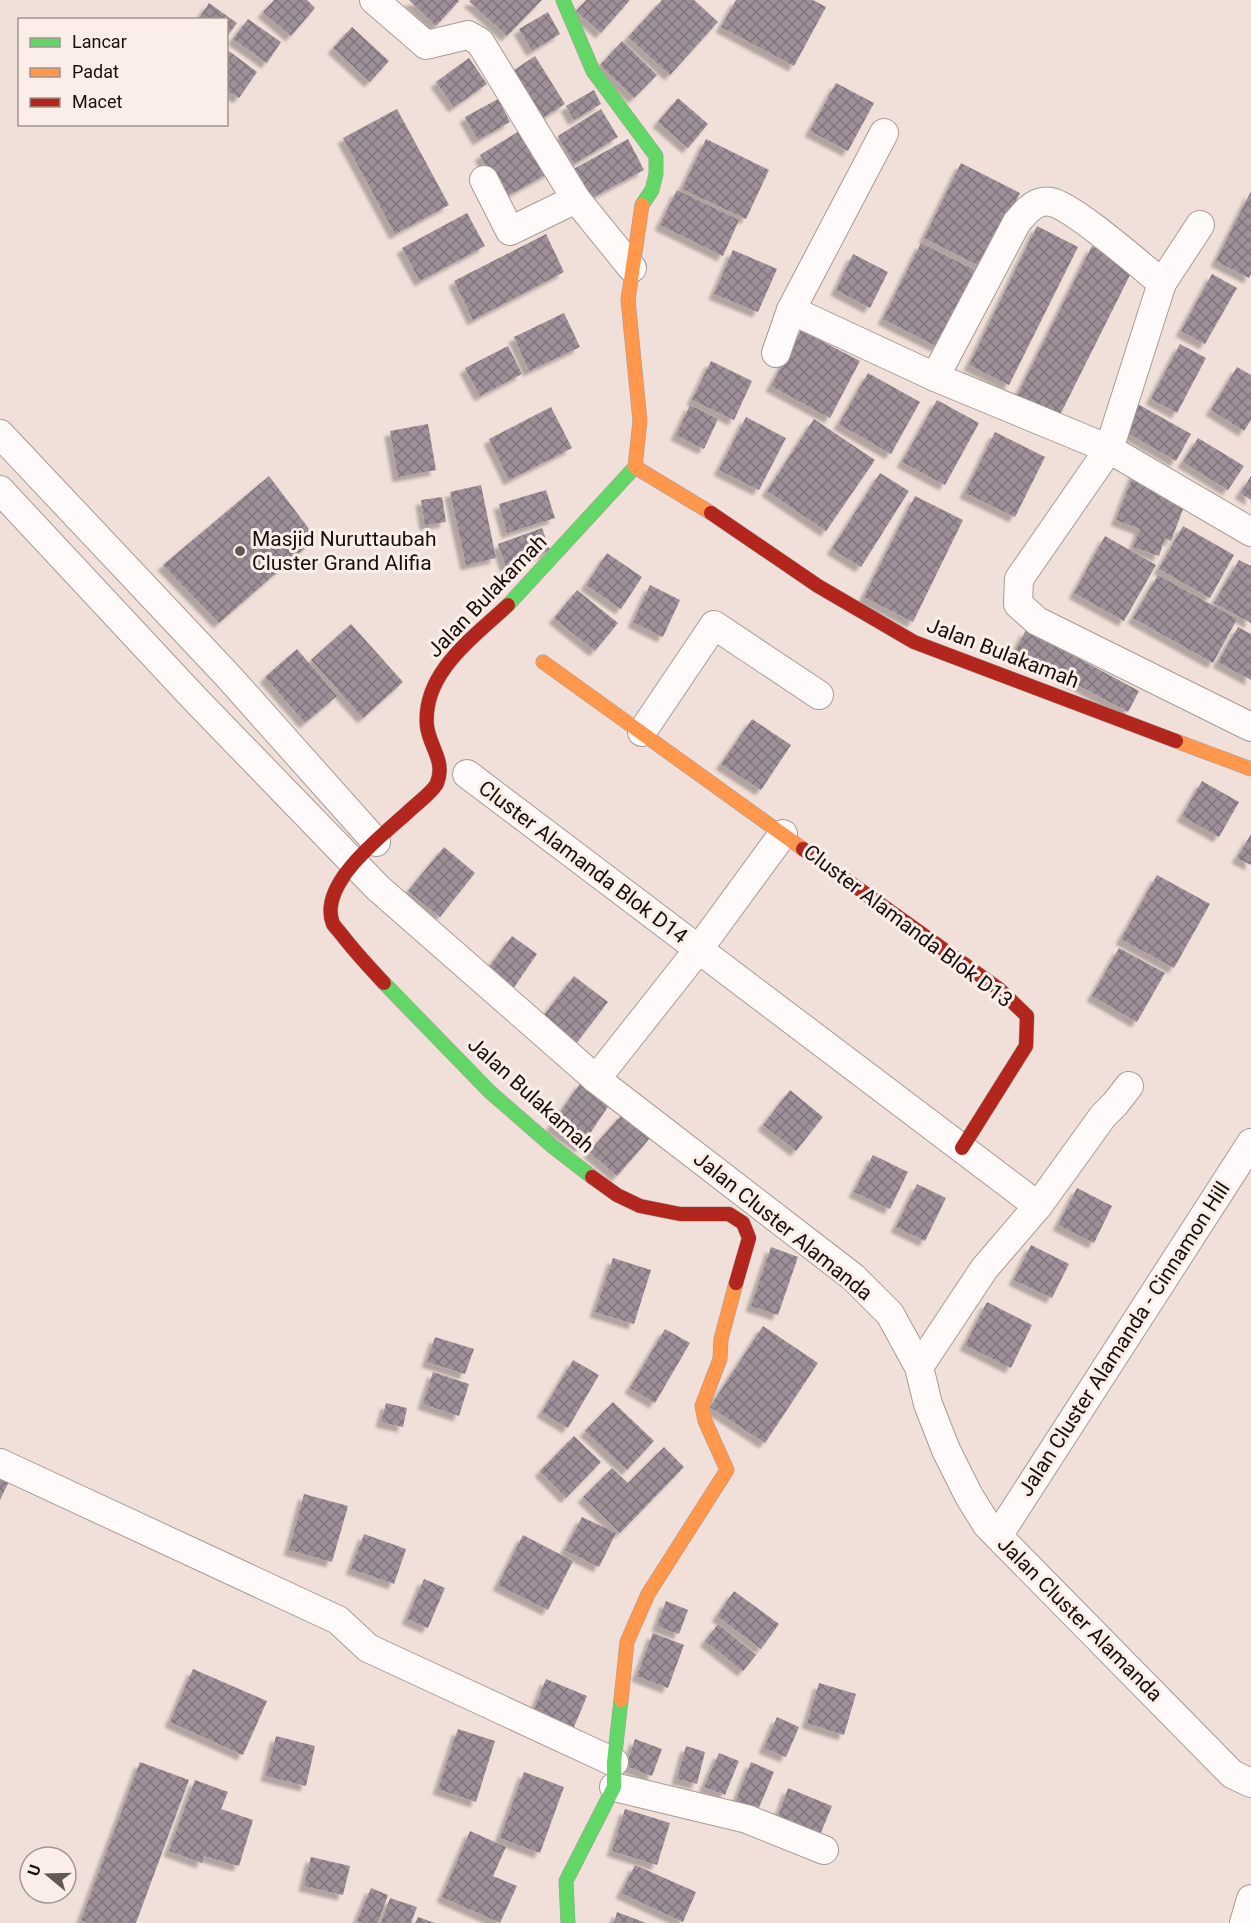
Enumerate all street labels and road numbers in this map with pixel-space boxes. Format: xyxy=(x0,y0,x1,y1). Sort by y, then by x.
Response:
street label: Jalan Bulakamah xyxy=(422,530,552,662)
street label: Jalan Bulakamah xyxy=(924,613,1082,693)
street label: Cluster Alamanda Blok D14 xyxy=(474,776,692,948)
street label: Cluster Alamanda Blok D13 xyxy=(799,840,1017,1012)
street label: Jalan Bulakamah xyxy=(463,1032,599,1158)
street label: Jalan Cluster Alamanda xyxy=(689,1147,877,1305)
street label: Jalan Cluster Alamanda - Cinnamon Hill xyxy=(1013,1177,1235,1501)
street label: Jalan Cluster Alamanda xyxy=(993,1532,1167,1706)

